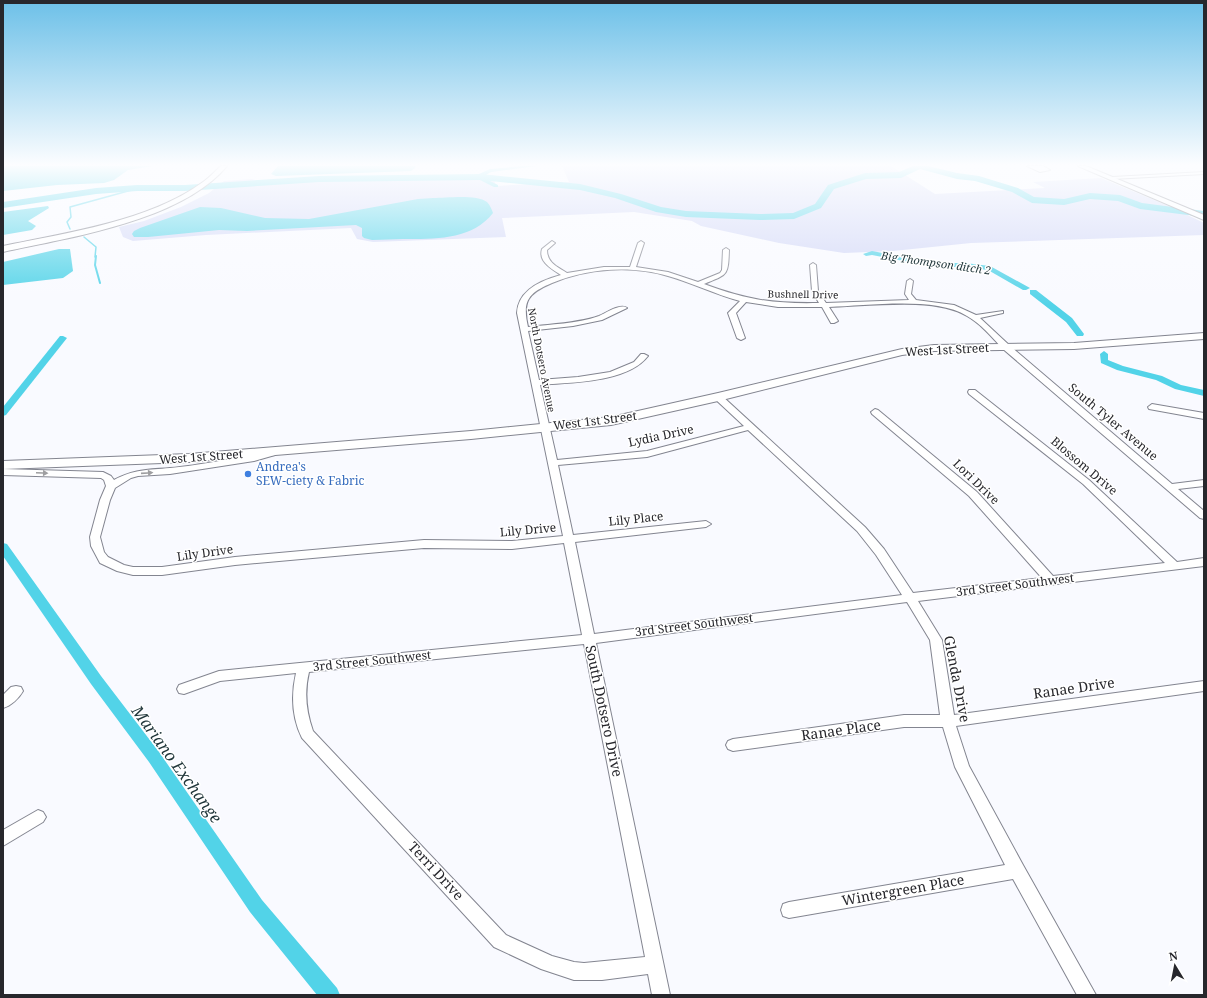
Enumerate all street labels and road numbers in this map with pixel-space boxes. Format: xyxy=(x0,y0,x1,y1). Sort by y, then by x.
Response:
street label: Bushnell Drive xyxy=(768,286,838,302)
street label: North Dotsero Avenue xyxy=(525,307,559,413)
street label: West 1st Street xyxy=(905,339,989,360)
street label: South Tyler Avenue xyxy=(1065,379,1162,464)
street label: West 1st Street xyxy=(552,407,638,434)
street label: Lydia Drive xyxy=(627,420,695,451)
street label: Blossom Drive xyxy=(1047,433,1121,499)
street label: West 1st Street xyxy=(158,445,243,468)
street label: Lori Drive xyxy=(949,455,1003,508)
street label: Lily Place xyxy=(608,507,664,530)
street label: Lily Drive xyxy=(499,519,557,540)
street label: Lily Drive xyxy=(176,540,234,565)
street label: 3rd Street Southwest xyxy=(955,569,1075,600)
street label: 3rd Street Southwest xyxy=(634,609,754,640)
street label: Glenda Drive xyxy=(940,634,975,724)
street label: South Dotsero Drive xyxy=(581,643,628,779)
street label: 3rd Street Southwest xyxy=(312,646,432,675)
street label: Ranae Drive xyxy=(1032,672,1116,703)
street label: Ranae Place xyxy=(800,715,882,744)
street label: Terri Drive xyxy=(404,837,468,904)
street label: Wintergreen Place xyxy=(840,869,966,910)

